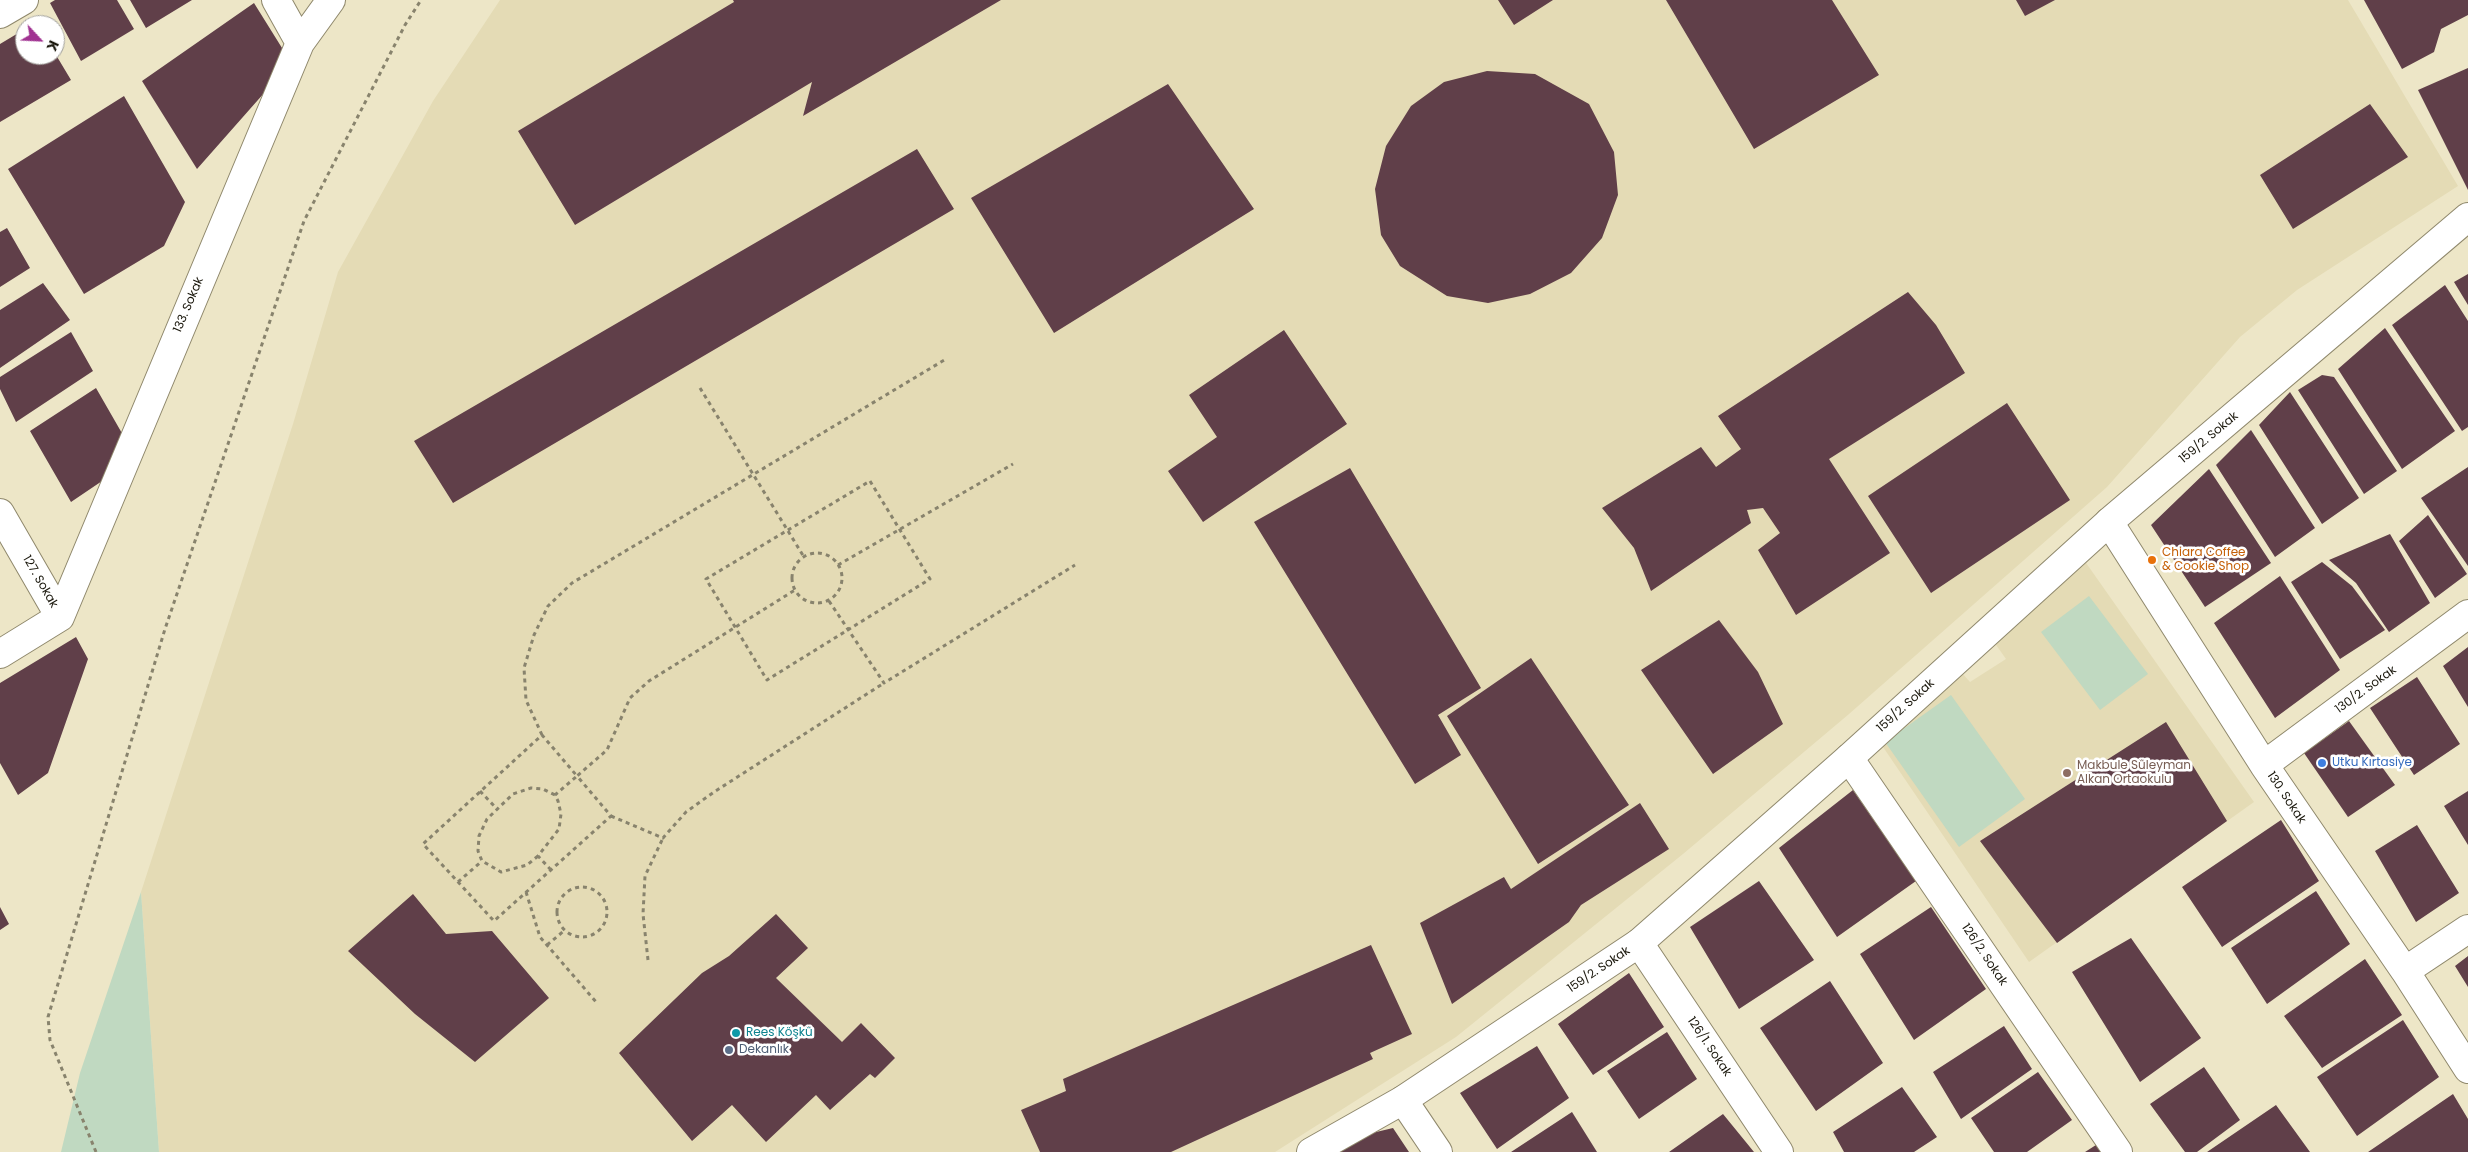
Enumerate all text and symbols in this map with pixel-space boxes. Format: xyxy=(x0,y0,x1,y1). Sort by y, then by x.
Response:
north arrow xyxy=(15,15,65,65)
text: K xyxy=(42,37,64,55)
street label: 133. Sokak xyxy=(171,275,207,335)
street label: 159/2. Sokak xyxy=(2177,409,2241,467)
place label: Chiara Coffee & Cookie Shop xyxy=(2162,546,2249,574)
street label: 127. Sokak xyxy=(19,553,61,611)
marker: Chiara Coffee & Cookie Shop xyxy=(2146,554,2158,566)
street label: 130/2. Sokak xyxy=(2333,663,2399,717)
street label: 159/2. Sokak xyxy=(1874,676,1938,736)
place label: Utku Kırtasiye xyxy=(2332,756,2412,770)
marker: Utku Kırtasiye xyxy=(2316,757,2328,769)
place label: Makbule Süleyman Alkan Ortaokulu xyxy=(2077,759,2191,787)
marker: Makbule Süleyman Alkan Ortaokulu xyxy=(2061,767,2073,779)
street label: 130. Sokak xyxy=(2263,769,2309,827)
street label: 126/2. Sokak xyxy=(1958,921,2010,989)
street label: 159/2. Sokak xyxy=(1565,944,1633,996)
street label: 126/1. Sokak xyxy=(1684,1014,1734,1080)
place label: Rees Köşkü xyxy=(746,1026,813,1040)
marker: Rees Köşkü xyxy=(730,1027,742,1039)
place label: Dekanlık xyxy=(739,1043,789,1057)
marker: Dekanlık xyxy=(723,1044,735,1056)

